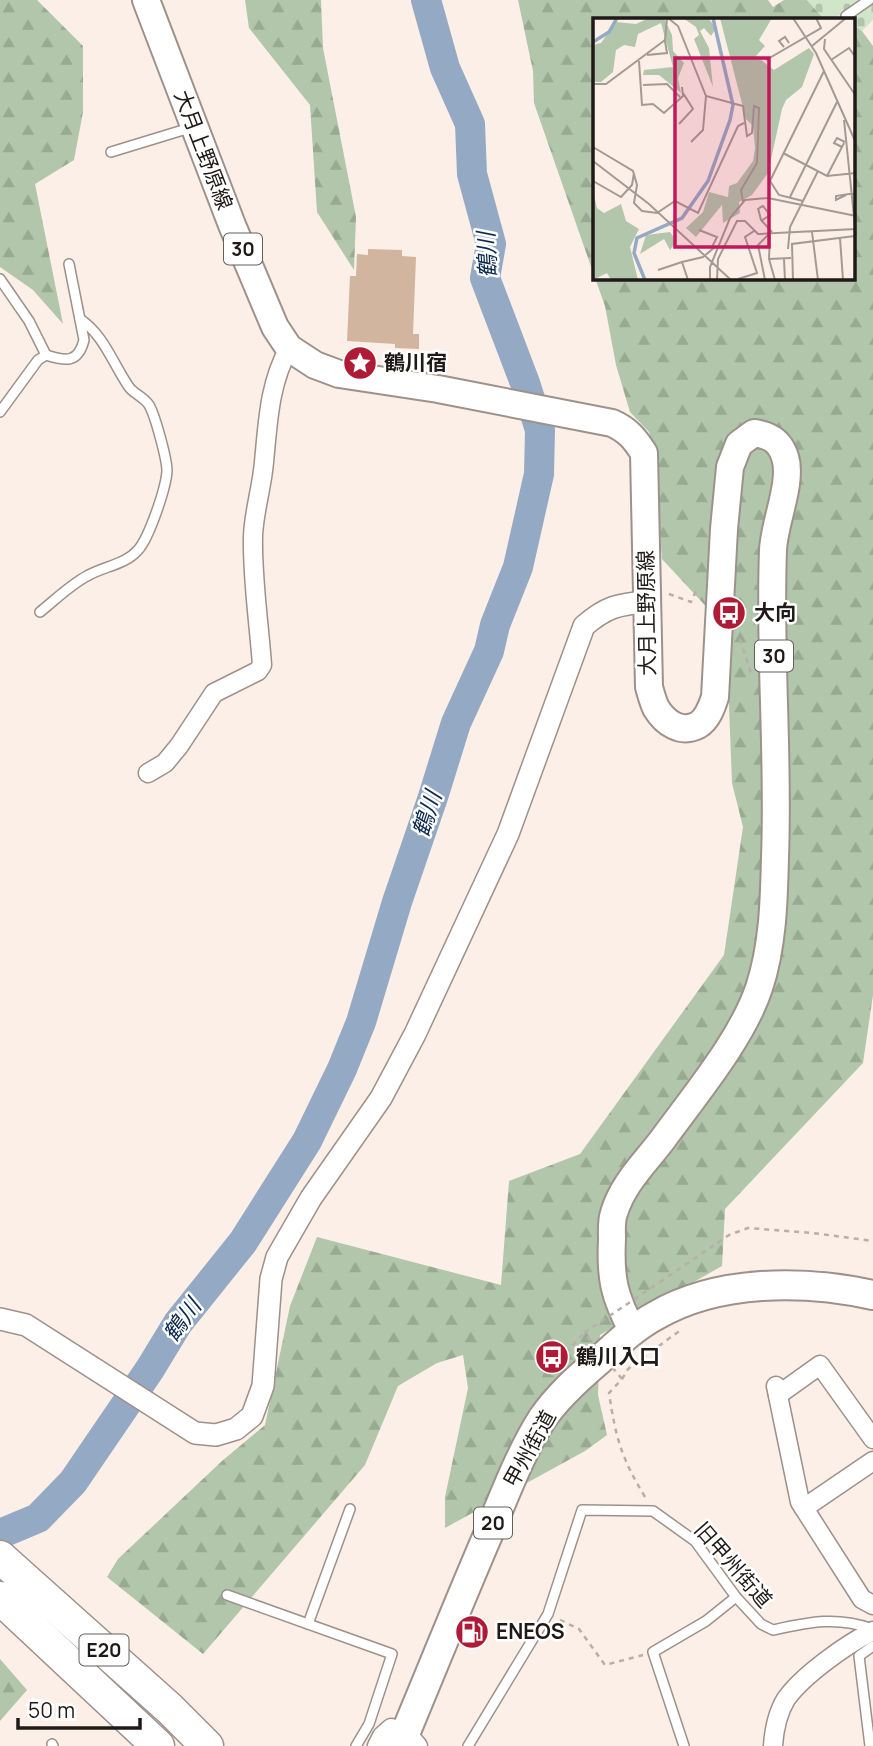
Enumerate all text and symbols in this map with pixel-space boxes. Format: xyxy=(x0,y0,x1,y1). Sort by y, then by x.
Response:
inset map xyxy=(593,18,856,280)
street label: 大月上野原線 xyxy=(168,86,240,213)
water label: 鶴川 xyxy=(469,228,503,279)
road number: 30 xyxy=(224,233,262,264)
place icon: 鶴川宿 xyxy=(341,344,379,382)
place label: 鶴川宿 xyxy=(384,348,447,376)
street label: 大月上野原線 xyxy=(631,550,661,676)
bus stop icon: 大向 xyxy=(710,594,748,632)
place label: 大向 xyxy=(754,598,796,626)
road number: 30 xyxy=(755,640,793,671)
water label: 鶴川 xyxy=(404,784,449,841)
water label: 鶴川 xyxy=(155,1289,209,1347)
bus stop icon: 鶴川入口 xyxy=(533,1338,571,1376)
place label: 鶴川入口 xyxy=(576,1342,660,1370)
street label: 甲州街道 xyxy=(497,1405,562,1492)
road number: 20 xyxy=(474,1508,512,1539)
street label: 旧甲州街道 xyxy=(689,1516,779,1613)
fuel station icon: ENEOS xyxy=(453,1613,491,1651)
place label: ENEOS xyxy=(496,1617,565,1645)
road number: E20 xyxy=(80,1634,128,1666)
scale bar xyxy=(18,1686,140,1730)
text: 50 m xyxy=(28,1696,75,1724)

